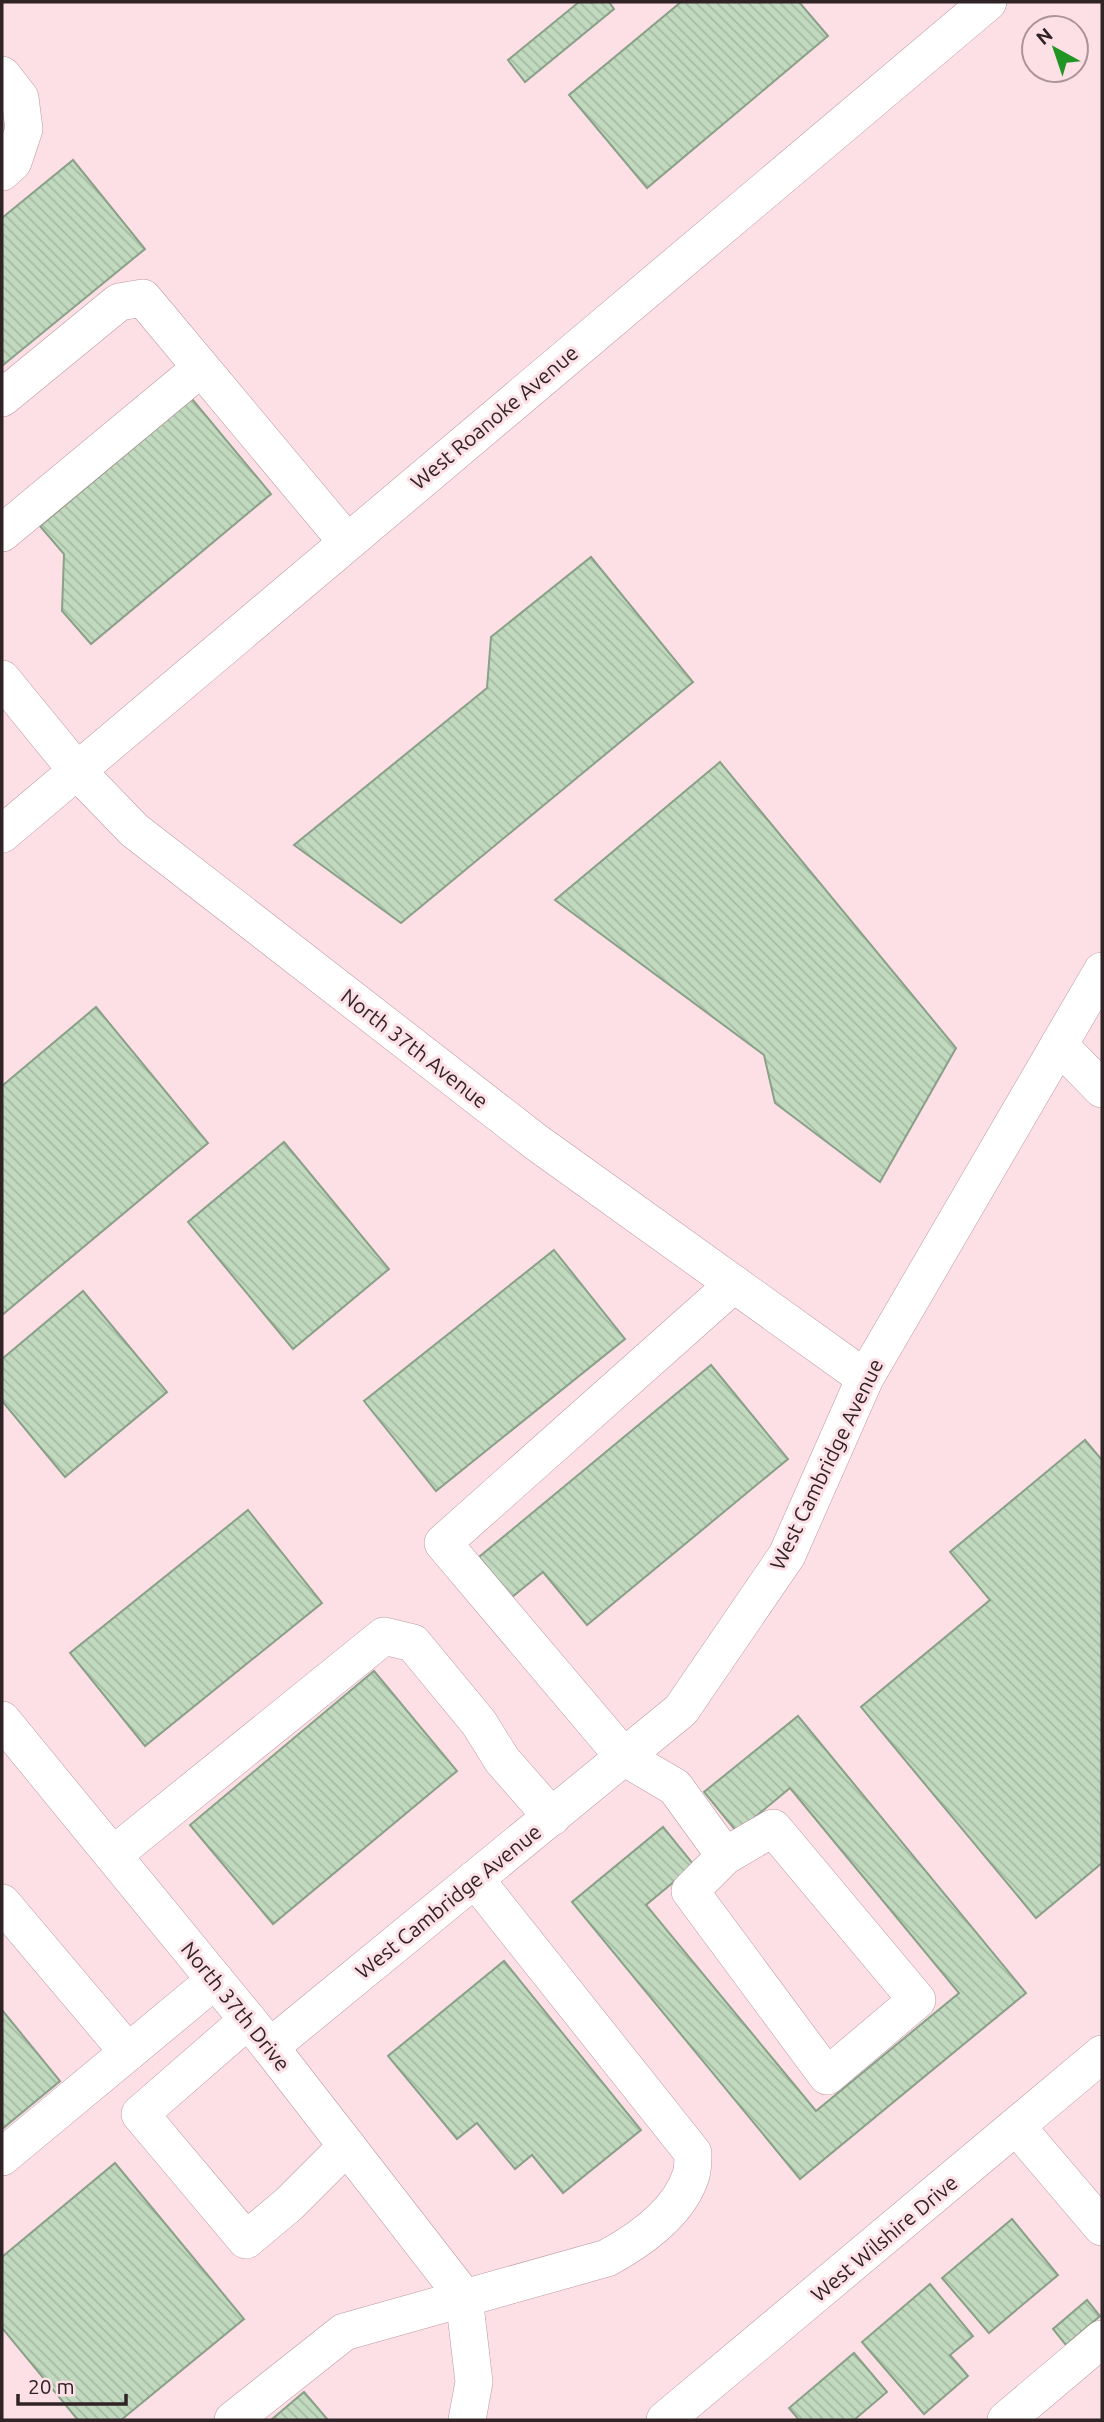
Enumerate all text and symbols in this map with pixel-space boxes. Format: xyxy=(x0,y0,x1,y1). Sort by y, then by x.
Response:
north arrow xyxy=(1020,14,1090,84)
text: N xyxy=(1032,23,1057,49)
street label: West Roanoke Avenue xyxy=(406,340,582,494)
street label: North 37th Avenue xyxy=(337,983,493,1113)
street label: West Cambridge Avenue xyxy=(764,1355,888,1573)
street label: West Cambridge Avenue xyxy=(350,1819,546,1983)
street label: North 37th Drive xyxy=(177,1937,295,2075)
street label: West Wilshire Drive xyxy=(806,2170,962,2306)
scale bar xyxy=(18,2362,126,2406)
text: 20 m xyxy=(28,2374,75,2398)

